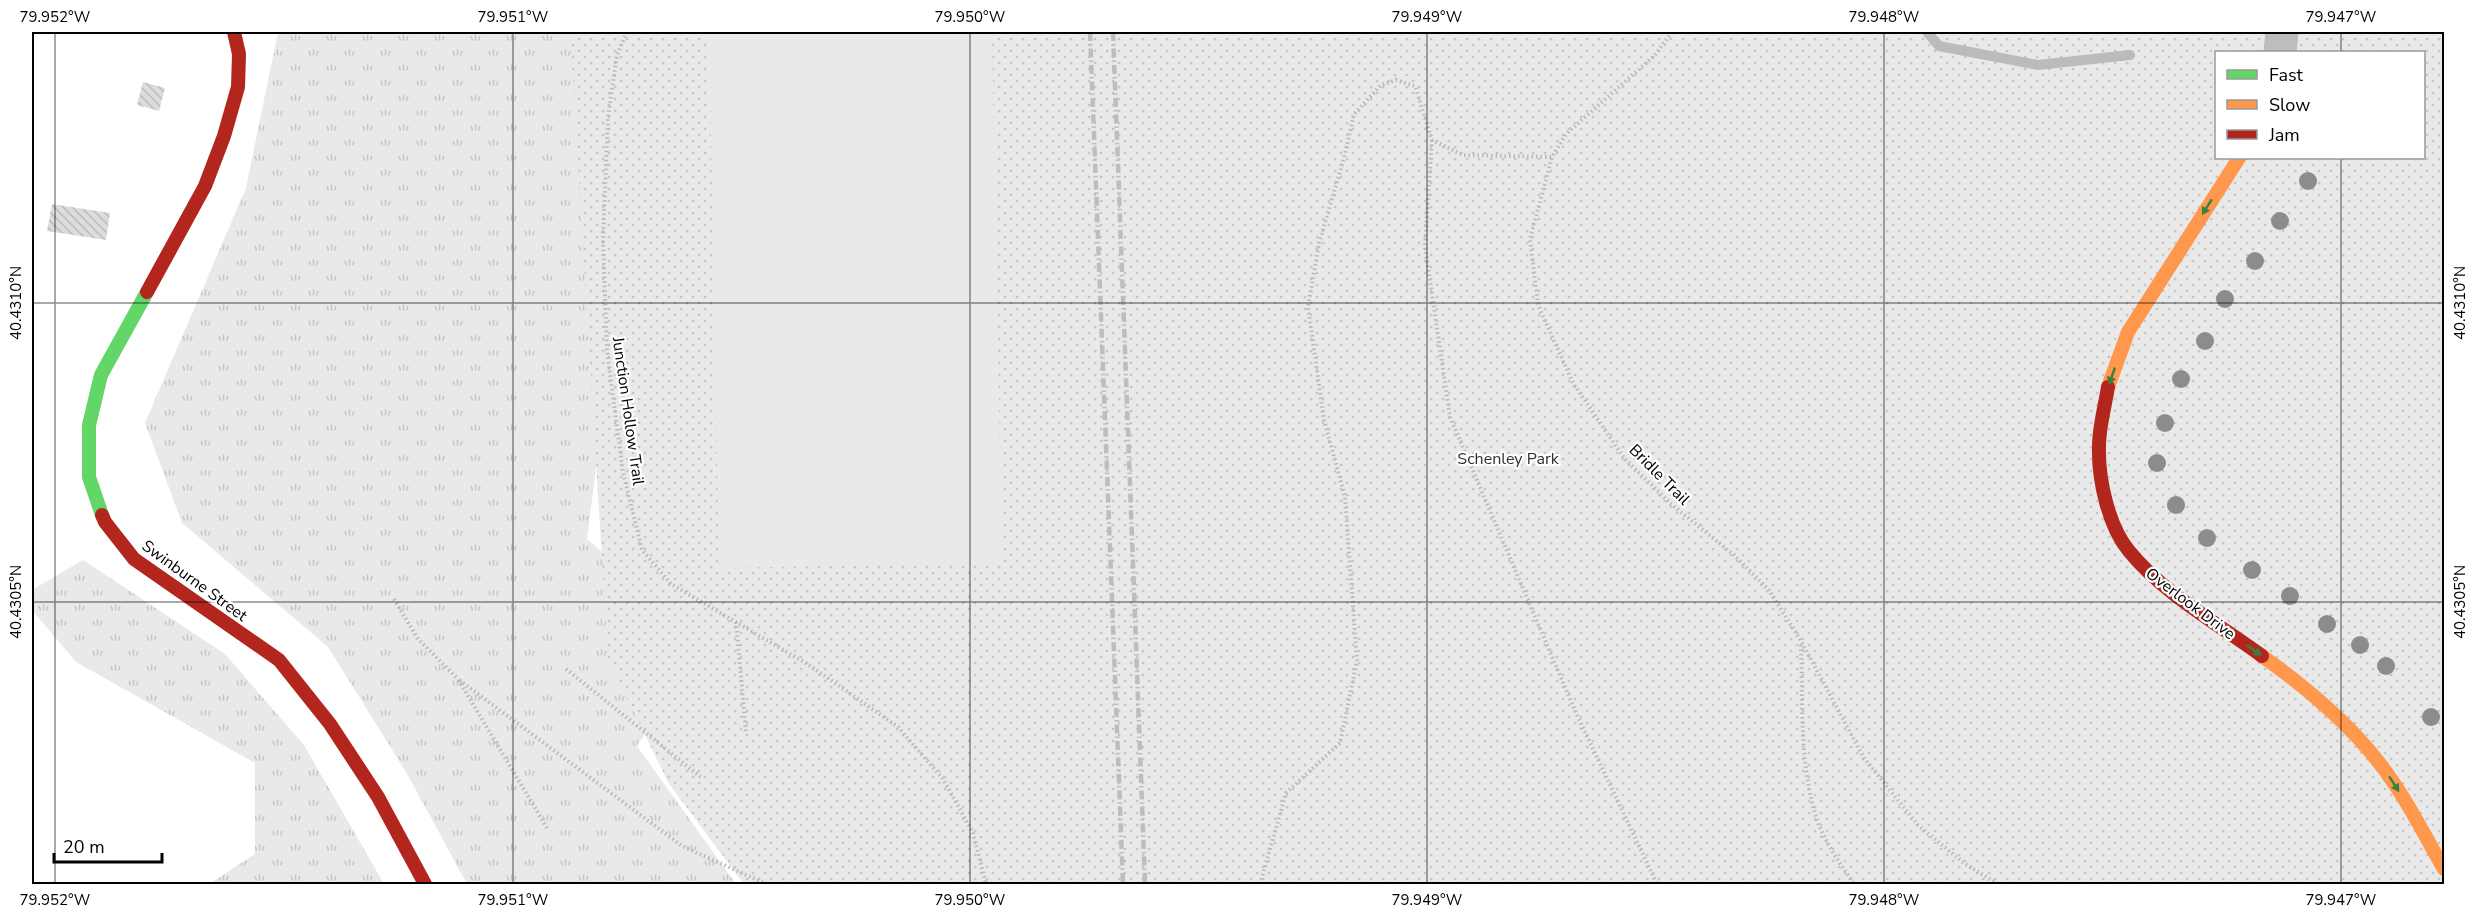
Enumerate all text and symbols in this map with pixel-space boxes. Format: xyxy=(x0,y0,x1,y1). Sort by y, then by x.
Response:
text: 79.952°W xyxy=(20,7,91,27)
text: 79.951°W xyxy=(478,7,549,27)
text: 79.950°W xyxy=(935,7,1006,27)
text: 79.949°W xyxy=(1392,7,1463,27)
text: 79.948°W xyxy=(1849,7,1920,27)
text: 79.947°W xyxy=(2306,7,2377,27)
legend xyxy=(2215,51,2425,159)
text: Fast xyxy=(2269,63,2304,87)
text: Slow xyxy=(2269,93,2310,117)
text: Jam xyxy=(2268,123,2300,147)
one-way arrow xyxy=(2202,199,2213,215)
text: 40.4310°N xyxy=(6,266,26,340)
text: 40.4310°N xyxy=(2450,266,2470,340)
street label: Junction Hollow Trail xyxy=(607,334,649,487)
one-way arrow xyxy=(2107,367,2117,385)
street label: Bridle Trail xyxy=(1624,439,1695,510)
park label: Schenley Park xyxy=(1457,448,1560,470)
street label: Swinburne Street xyxy=(137,535,252,627)
street label: Overlook Drive xyxy=(2141,563,2240,645)
text: 40.4305°N xyxy=(6,565,26,639)
text: 40.4305°N xyxy=(2450,565,2470,639)
one-way arrow xyxy=(2245,644,2261,656)
one-way arrow xyxy=(2388,776,2399,792)
scale bar xyxy=(54,826,162,864)
text: 20 m xyxy=(63,835,105,859)
text: 79.952°W xyxy=(20,890,91,910)
text: 79.951°W xyxy=(478,890,549,910)
text: 79.950°W xyxy=(935,890,1006,910)
text: 79.949°W xyxy=(1392,890,1463,910)
text: 79.948°W xyxy=(1849,890,1920,910)
text: 79.947°W xyxy=(2306,890,2377,910)

